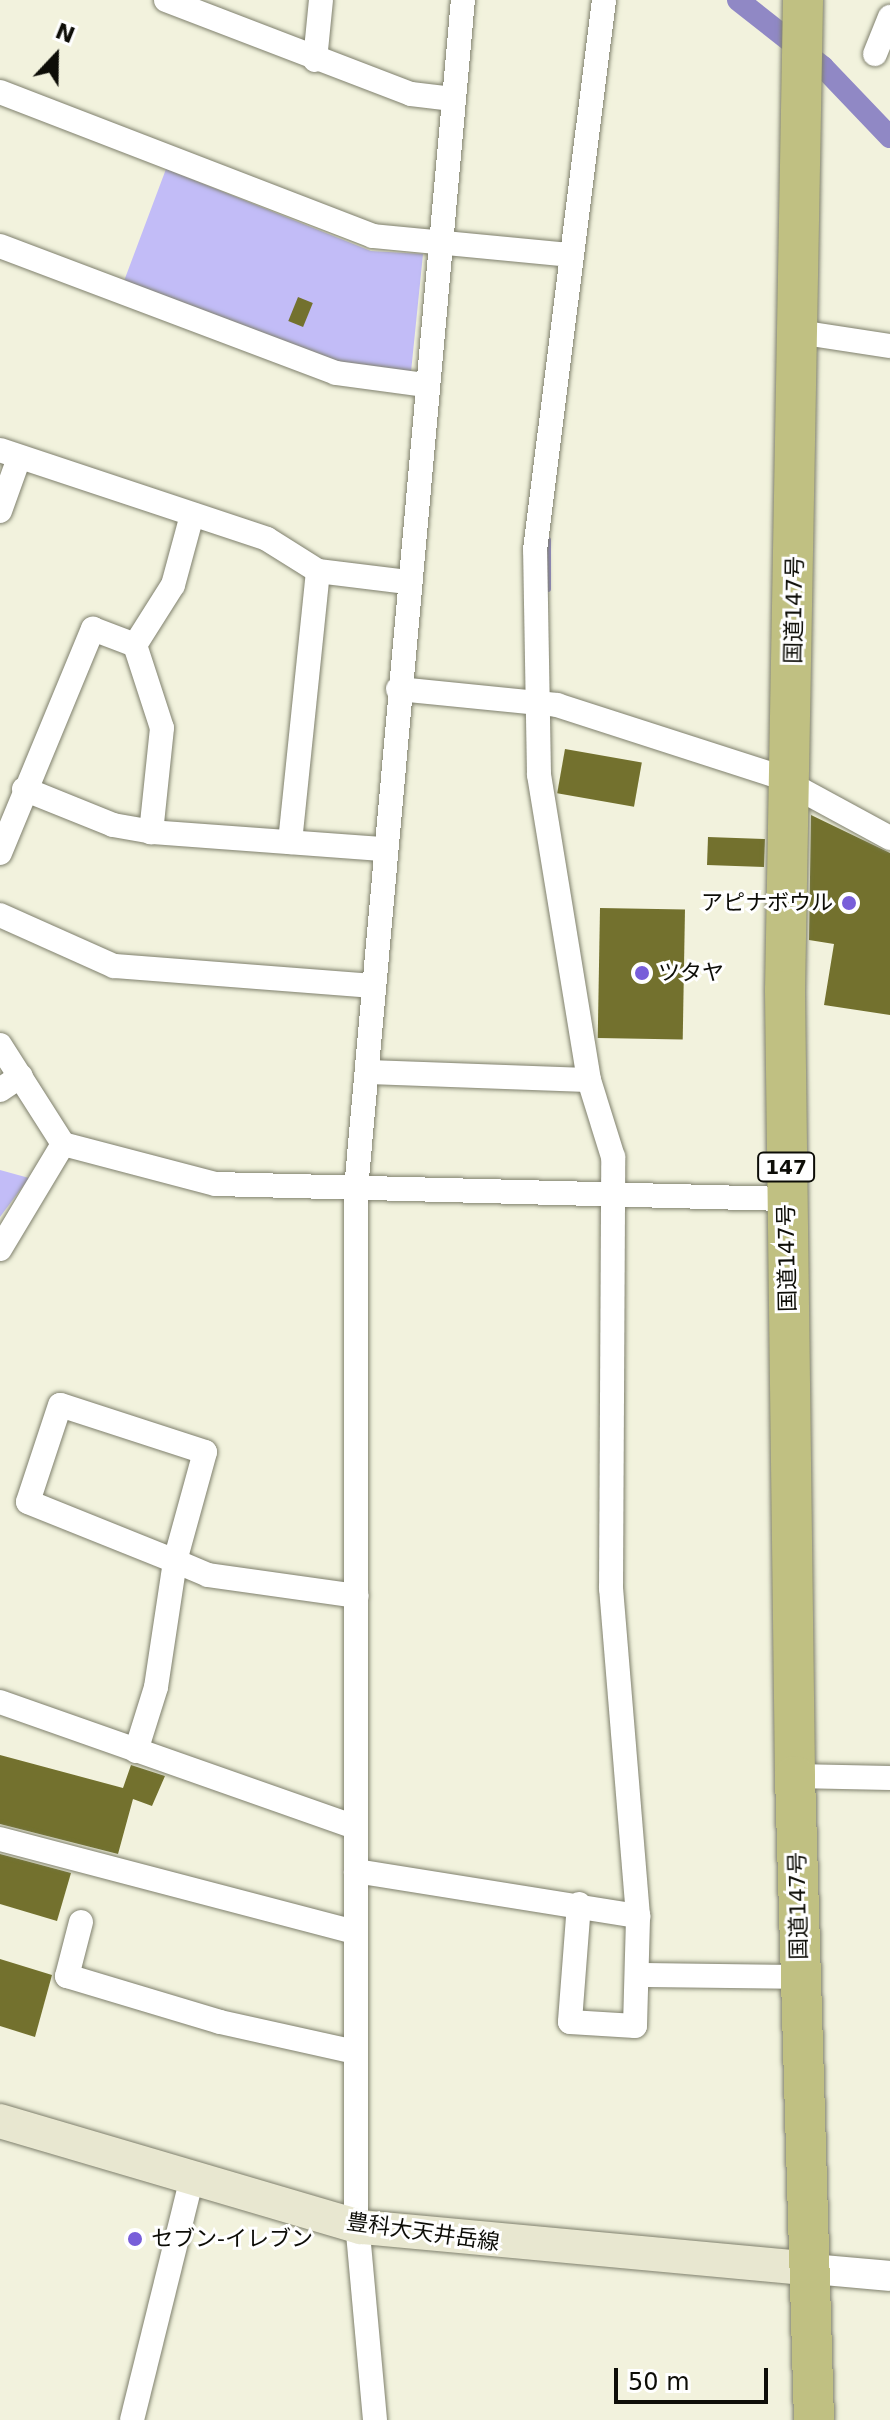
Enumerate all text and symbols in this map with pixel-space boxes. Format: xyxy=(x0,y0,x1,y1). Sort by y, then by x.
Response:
north arrow xyxy=(16,16,96,96)
text: N xyxy=(52,18,78,48)
street label: 国道147号 xyxy=(780,556,808,664)
place label: アピナボウル xyxy=(701,890,833,916)
marker: アピナボウル xyxy=(840,894,858,912)
place label: ツタヤ xyxy=(658,960,724,986)
marker: ツタヤ xyxy=(633,964,651,982)
road number: 147 xyxy=(756,1151,816,1183)
street label: 国道147号 xyxy=(773,1204,801,1312)
street label: 国道147号 xyxy=(784,1852,812,1960)
street label: 豊科大天井岳線 xyxy=(345,2208,501,2256)
place label: セブン-イレブン xyxy=(151,2226,313,2252)
marker: セブン-イレブン xyxy=(126,2230,144,2248)
scale bar xyxy=(618,2352,772,2402)
text: 50 m xyxy=(628,2368,690,2396)

